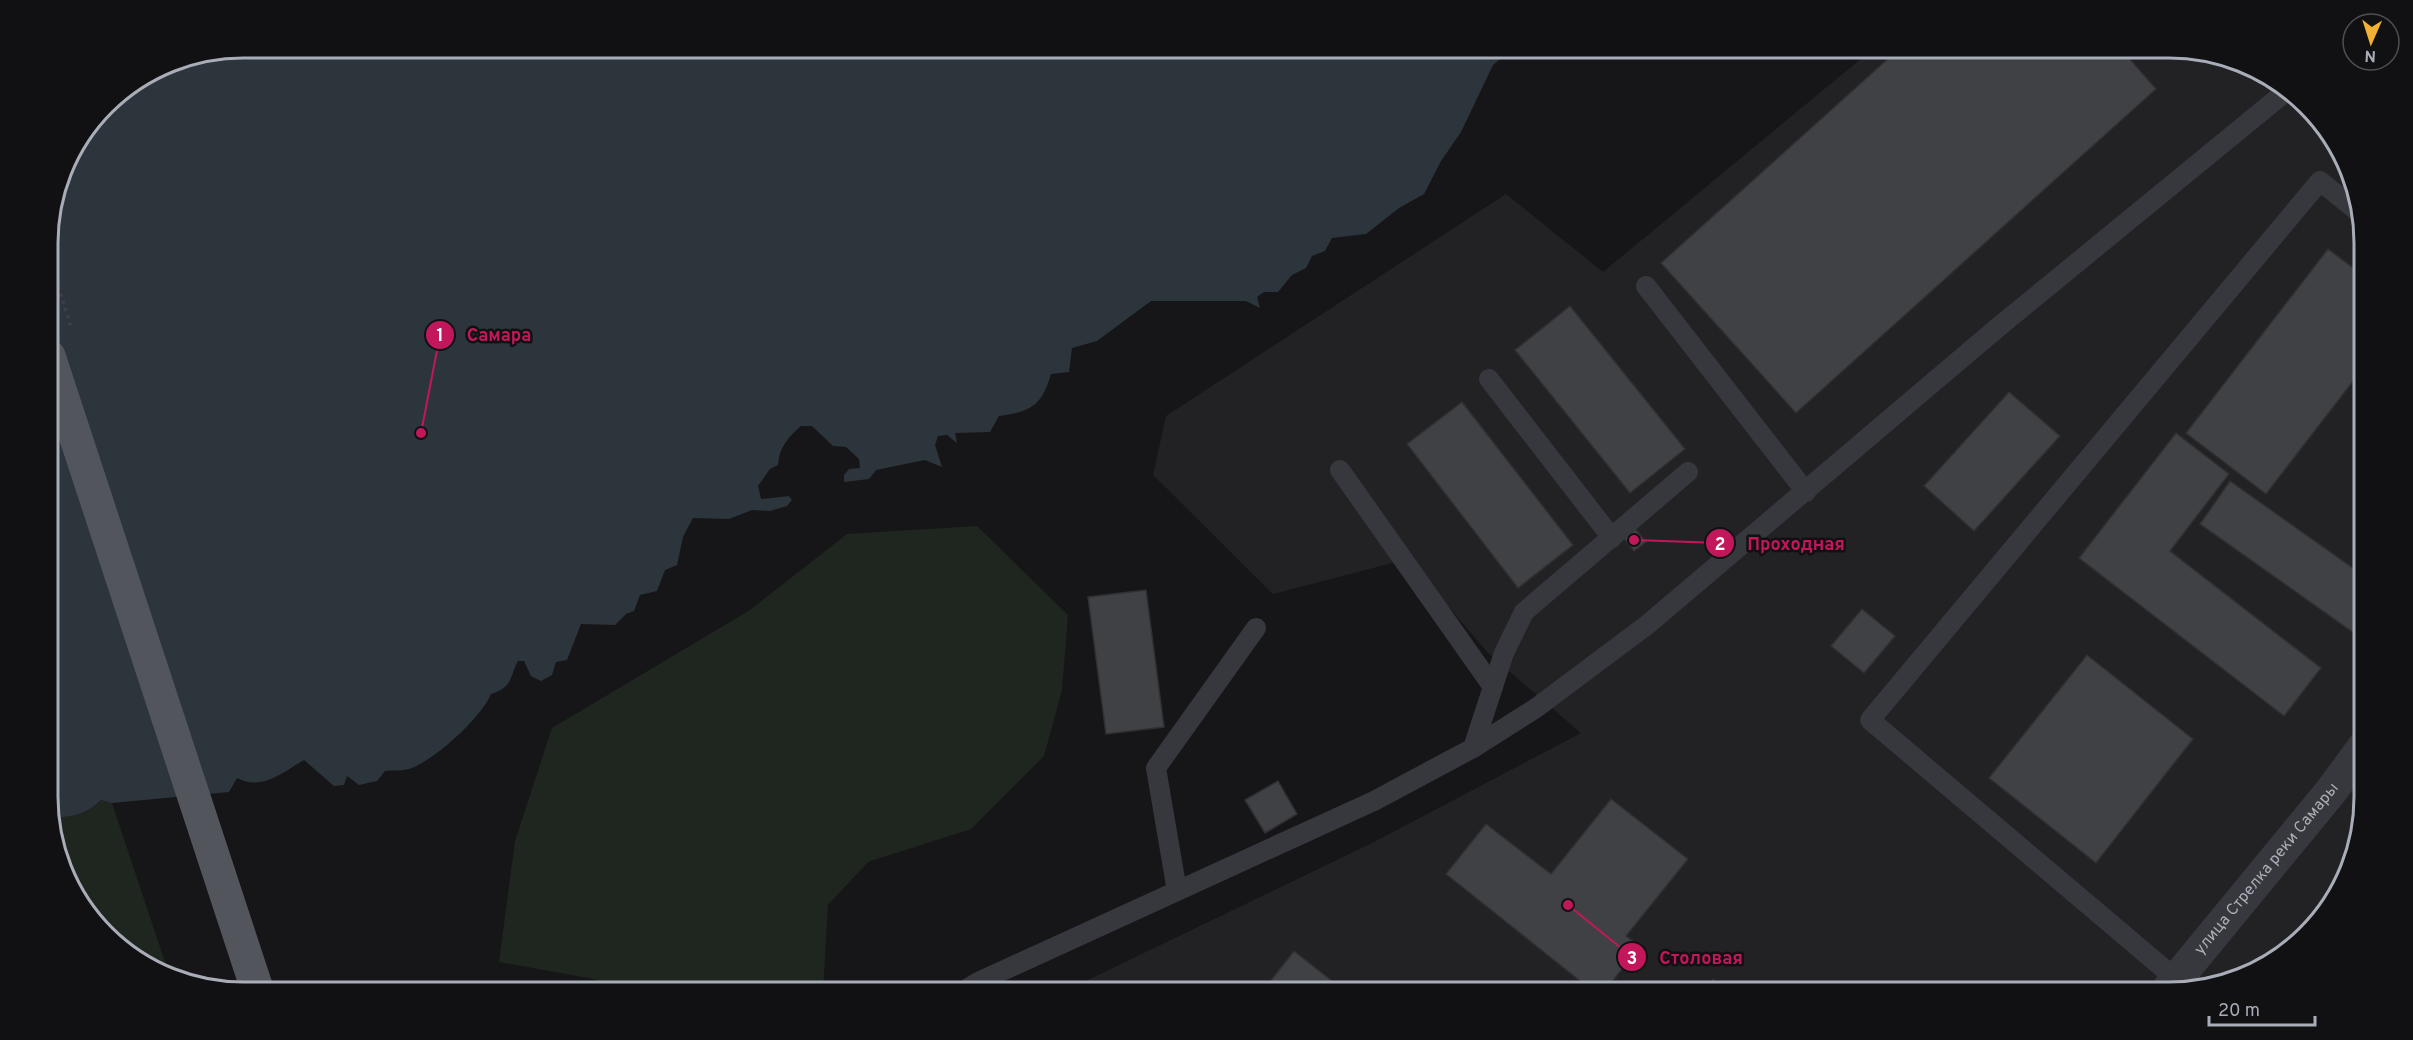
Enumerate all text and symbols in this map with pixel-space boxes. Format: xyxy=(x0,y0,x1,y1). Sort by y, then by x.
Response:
north arrow xyxy=(2341,12,2401,72)
text: N xyxy=(2364,45,2377,65)
callout: Самара xyxy=(425,317,543,353)
text: 1 xyxy=(436,325,444,348)
text: Самара xyxy=(467,325,531,348)
callout: Проходная xyxy=(1705,525,1857,561)
text: 2 xyxy=(1714,534,1726,557)
text: Проходная xyxy=(1747,534,1845,557)
street label: улица Стрелка реки Самары xyxy=(2190,779,2343,959)
callout: Столовая xyxy=(1617,939,1755,975)
text: 3 xyxy=(1627,948,1637,971)
text: Столовая xyxy=(1659,948,1743,971)
scale bar xyxy=(2209,989,2316,1027)
text: 20 m xyxy=(2218,1000,2260,1023)

